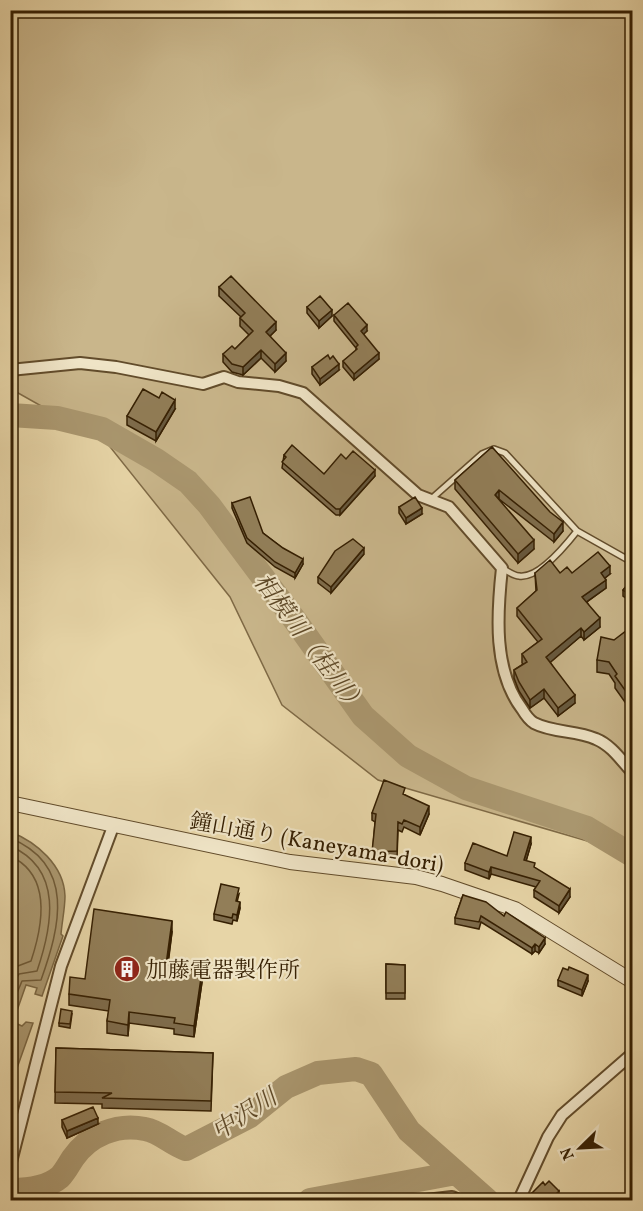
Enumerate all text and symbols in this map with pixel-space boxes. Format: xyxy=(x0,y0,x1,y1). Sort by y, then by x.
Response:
water label: 相模川（桂川） xyxy=(244,567,373,722)
street label: 鐘山通り (Kaneyama-dori) xyxy=(187,807,446,882)
building icon: 加藤電器製作所 xyxy=(112,954,142,984)
place label: 加藤電器製作所 xyxy=(146,956,300,987)
water label: 中沢川 xyxy=(206,1080,287,1150)
north arrow xyxy=(550,1118,610,1178)
text: N xyxy=(556,1143,581,1163)

